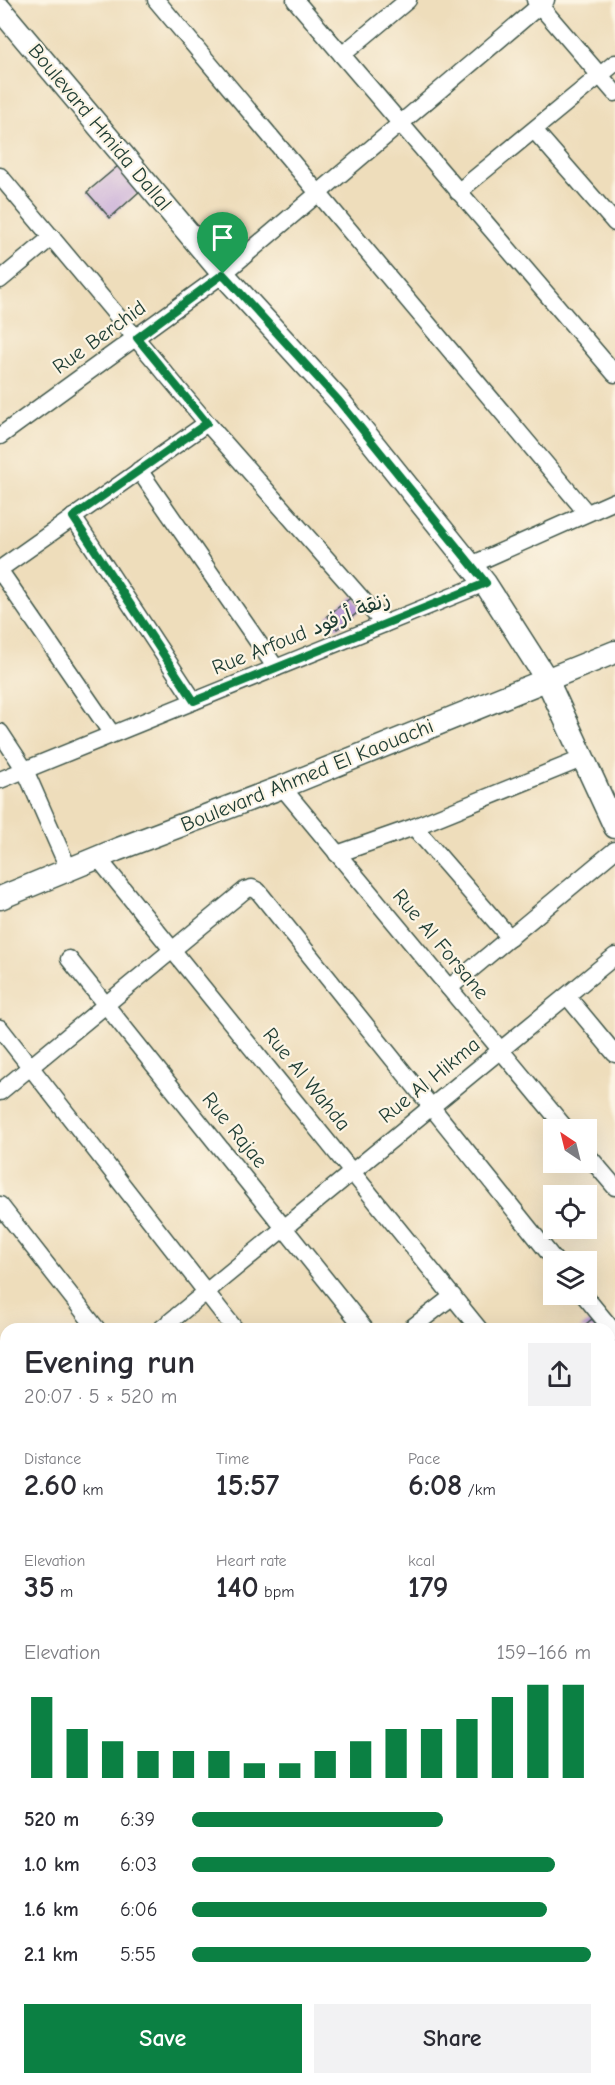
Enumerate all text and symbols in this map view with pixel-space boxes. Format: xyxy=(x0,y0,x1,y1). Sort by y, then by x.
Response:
street label: Boulevard Hmida Dallal xyxy=(23,39,177,215)
pin xyxy=(197,212,248,274)
icon: arrive xyxy=(206,221,239,254)
street label: Rue Berchid xyxy=(48,295,150,379)
street label: Rue Arfoud زنقة أرفود xyxy=(208,586,394,681)
street label: Boulevard Ahmed El Kaouachi xyxy=(177,713,437,837)
street label: Rue Al Forsane xyxy=(388,884,494,1004)
street label: Rue Al Wahda xyxy=(258,1023,356,1135)
street label: Rue Al Hikma xyxy=(374,1032,484,1128)
street label: Rue Rajae xyxy=(197,1087,273,1173)
north arrow xyxy=(543,1119,597,1173)
map controls xyxy=(543,1119,597,1305)
button: locate xyxy=(543,1185,597,1239)
button: layers xyxy=(543,1251,597,1305)
text: Evening run xyxy=(24,1343,195,1381)
button: share xyxy=(528,1343,591,1406)
text: 20:07 · 5 × 520 m xyxy=(24,1385,177,1408)
text: Distance xyxy=(24,1450,81,1468)
text: Time xyxy=(216,1450,249,1468)
text: Pace xyxy=(408,1450,440,1468)
text: 2.60 xyxy=(24,1468,77,1503)
text: 15:57 xyxy=(216,1468,279,1503)
text: 6:08 xyxy=(408,1468,462,1503)
text: km xyxy=(77,1481,104,1499)
text: /km xyxy=(462,1481,496,1499)
text: Elevation xyxy=(24,1552,85,1570)
text: Heart rate xyxy=(216,1552,287,1570)
text: kcal xyxy=(408,1552,435,1570)
text: 35 xyxy=(24,1570,55,1605)
text: 140 xyxy=(216,1570,259,1605)
text: 179 xyxy=(408,1570,448,1605)
text: m xyxy=(55,1583,73,1601)
text: bpm xyxy=(259,1583,294,1601)
text: Elevation xyxy=(24,1641,101,1664)
text: 159–166 m xyxy=(497,1641,591,1664)
text: 520 m xyxy=(24,1808,79,1831)
text: 6:39 xyxy=(120,1808,155,1831)
text: 1.0 km xyxy=(24,1853,80,1876)
text: 6:03 xyxy=(120,1853,157,1876)
text: 1.6 km xyxy=(24,1898,79,1921)
text: 6:06 xyxy=(120,1898,157,1921)
text: 2.1 km xyxy=(24,1943,78,1966)
text: 5:55 xyxy=(120,1943,156,1966)
button: Save xyxy=(24,2004,302,2073)
button: Share xyxy=(314,2004,591,2073)

